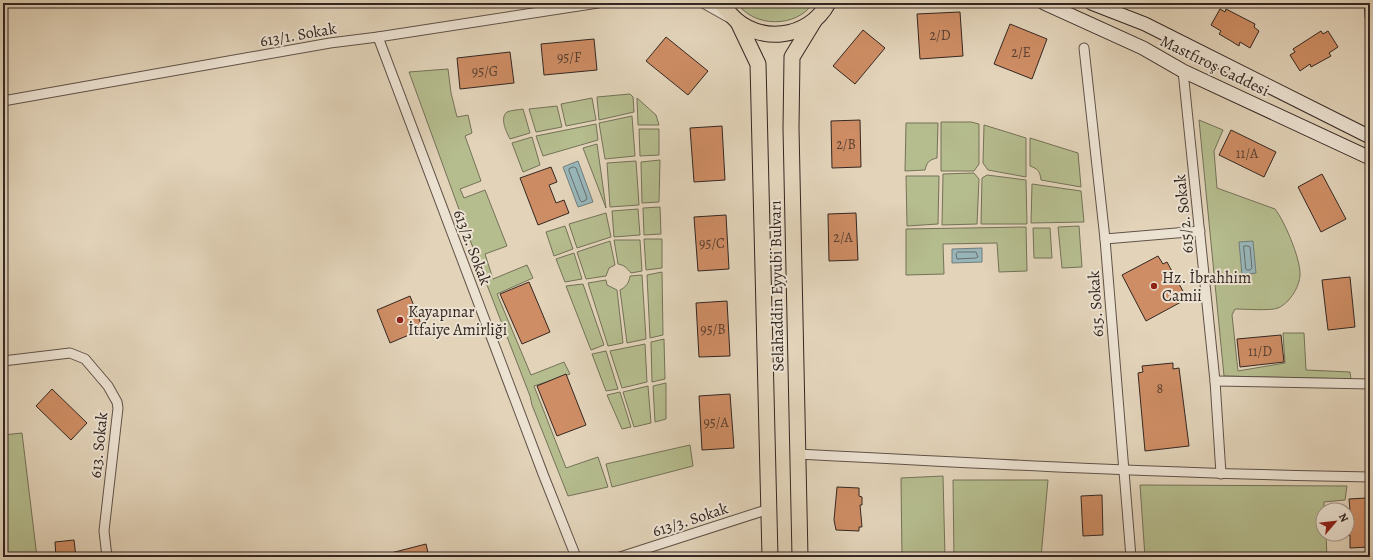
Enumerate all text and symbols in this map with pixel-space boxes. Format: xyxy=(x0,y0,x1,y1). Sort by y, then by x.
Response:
street label: 613/1. Sokak xyxy=(258,17,338,53)
house number: 2/D xyxy=(929,26,951,45)
street label: Mastfıroş Caddesi xyxy=(1156,30,1273,102)
house number: 2/E xyxy=(1011,43,1031,62)
house number: 95/F xyxy=(557,48,581,67)
house number: 95/G xyxy=(472,62,498,81)
house number: 2/B xyxy=(836,135,856,154)
house number: 11/A xyxy=(1236,144,1259,163)
street label: 615/2. Sokak xyxy=(1169,173,1199,255)
street label: Selahaddin Eyyubi Bulvarı xyxy=(765,200,789,372)
street label: 613/2. Sokak xyxy=(448,206,497,288)
house number: 2/A xyxy=(833,228,854,247)
house number: 95/C xyxy=(699,234,725,253)
place label: Hz. İbrahhim Camii xyxy=(1162,267,1251,307)
street label: 615. Sokak xyxy=(1083,270,1109,338)
marker: Hz. İbrahhim Camii xyxy=(1149,281,1159,291)
place label: Kayapınar İtfaiye Amirliği xyxy=(408,301,507,341)
marker: Kayapınar İtfaiye Amirliği xyxy=(395,315,405,325)
house number: 95/B xyxy=(700,320,726,339)
house number: 11/D xyxy=(1248,342,1272,361)
house number: 8 xyxy=(1157,379,1164,398)
street label: 613. Sokak xyxy=(85,411,113,479)
house number: 95/A xyxy=(703,413,729,432)
street label: 613/3. Sokak xyxy=(650,497,731,543)
north arrow xyxy=(1315,502,1355,542)
text: N xyxy=(1335,510,1352,525)

